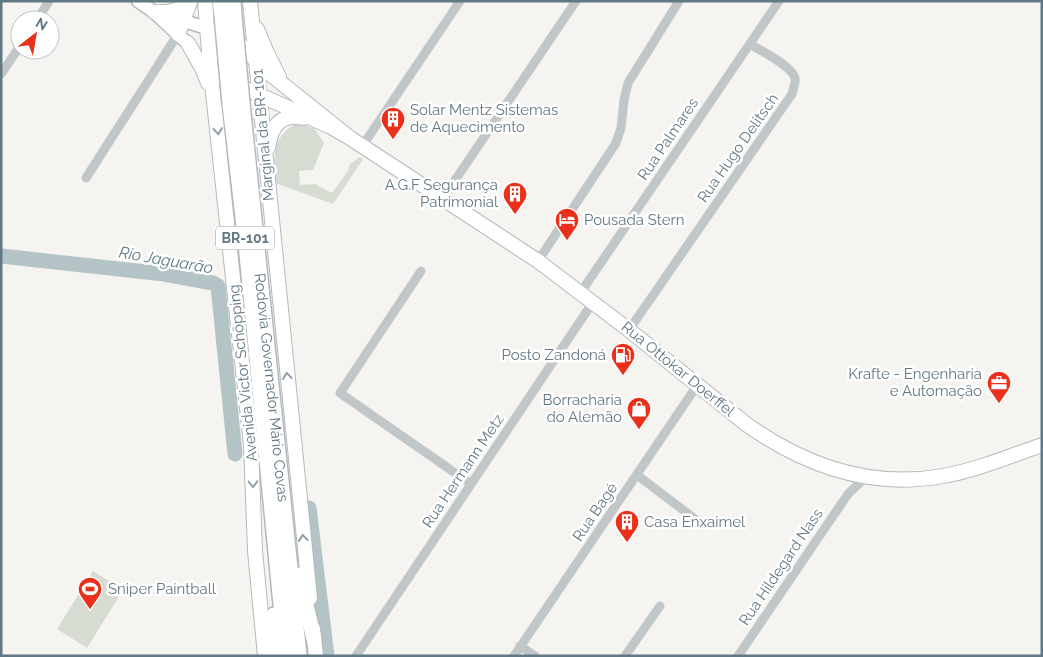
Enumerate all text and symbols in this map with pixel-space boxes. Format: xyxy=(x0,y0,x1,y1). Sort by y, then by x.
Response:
north arrow xyxy=(10,10,60,60)
text: N xyxy=(33,14,50,33)
street label: Marginal da BR-101 xyxy=(248,68,278,202)
street label: Rua Hugo Delitsch xyxy=(694,90,782,206)
street label: Rua Palmares xyxy=(634,95,702,183)
place label: Solar Mentz Sistemas de Aquecimento xyxy=(410,101,558,136)
building icon: Solar Mentz Sistemas de Aquecimento xyxy=(380,106,406,140)
one-way arrow xyxy=(212,128,223,136)
place label: A.G.F Segurança Patrimonial xyxy=(385,176,499,211)
building icon: A.G.F Segurança Patrimonial xyxy=(502,181,528,215)
hotel icon: Pousada Stern xyxy=(554,207,580,241)
place label: Pousada Stern xyxy=(584,211,684,229)
road number: BR-101 xyxy=(216,227,274,250)
water label: Rio Jaguarão xyxy=(117,242,215,278)
street label: Rodovia Governador Mário Covas xyxy=(251,272,292,503)
street label: Avenida Victor Schöpping xyxy=(225,284,261,462)
street label: Rua Ottokar Doerffel xyxy=(618,318,739,421)
fuel station icon: Posto Zandoná xyxy=(610,342,636,376)
place label: Posto Zandoná xyxy=(501,346,606,364)
place label: Krafte - Engenharia e Automação xyxy=(848,365,982,400)
office icon: Krafte - Engenharia e Automação xyxy=(986,370,1012,404)
one-way arrow xyxy=(281,372,292,380)
place label: Borracharia do Alemão xyxy=(543,391,622,426)
shop icon: Borracharia do Alemão xyxy=(626,396,652,430)
street label: Rua Hermann Metz xyxy=(418,411,508,531)
street label: Rua Bagé xyxy=(569,479,621,545)
one-way arrow xyxy=(248,481,258,489)
street label: Rua Hildegard Nass xyxy=(735,505,827,629)
building icon: Casa Enxaimel xyxy=(614,509,640,543)
place label: Casa Enxaimel xyxy=(644,513,746,531)
one-way arrow xyxy=(298,533,309,541)
sports icon: Sniper Paintball xyxy=(77,576,103,610)
place label: Sniper Paintball xyxy=(108,580,217,598)

